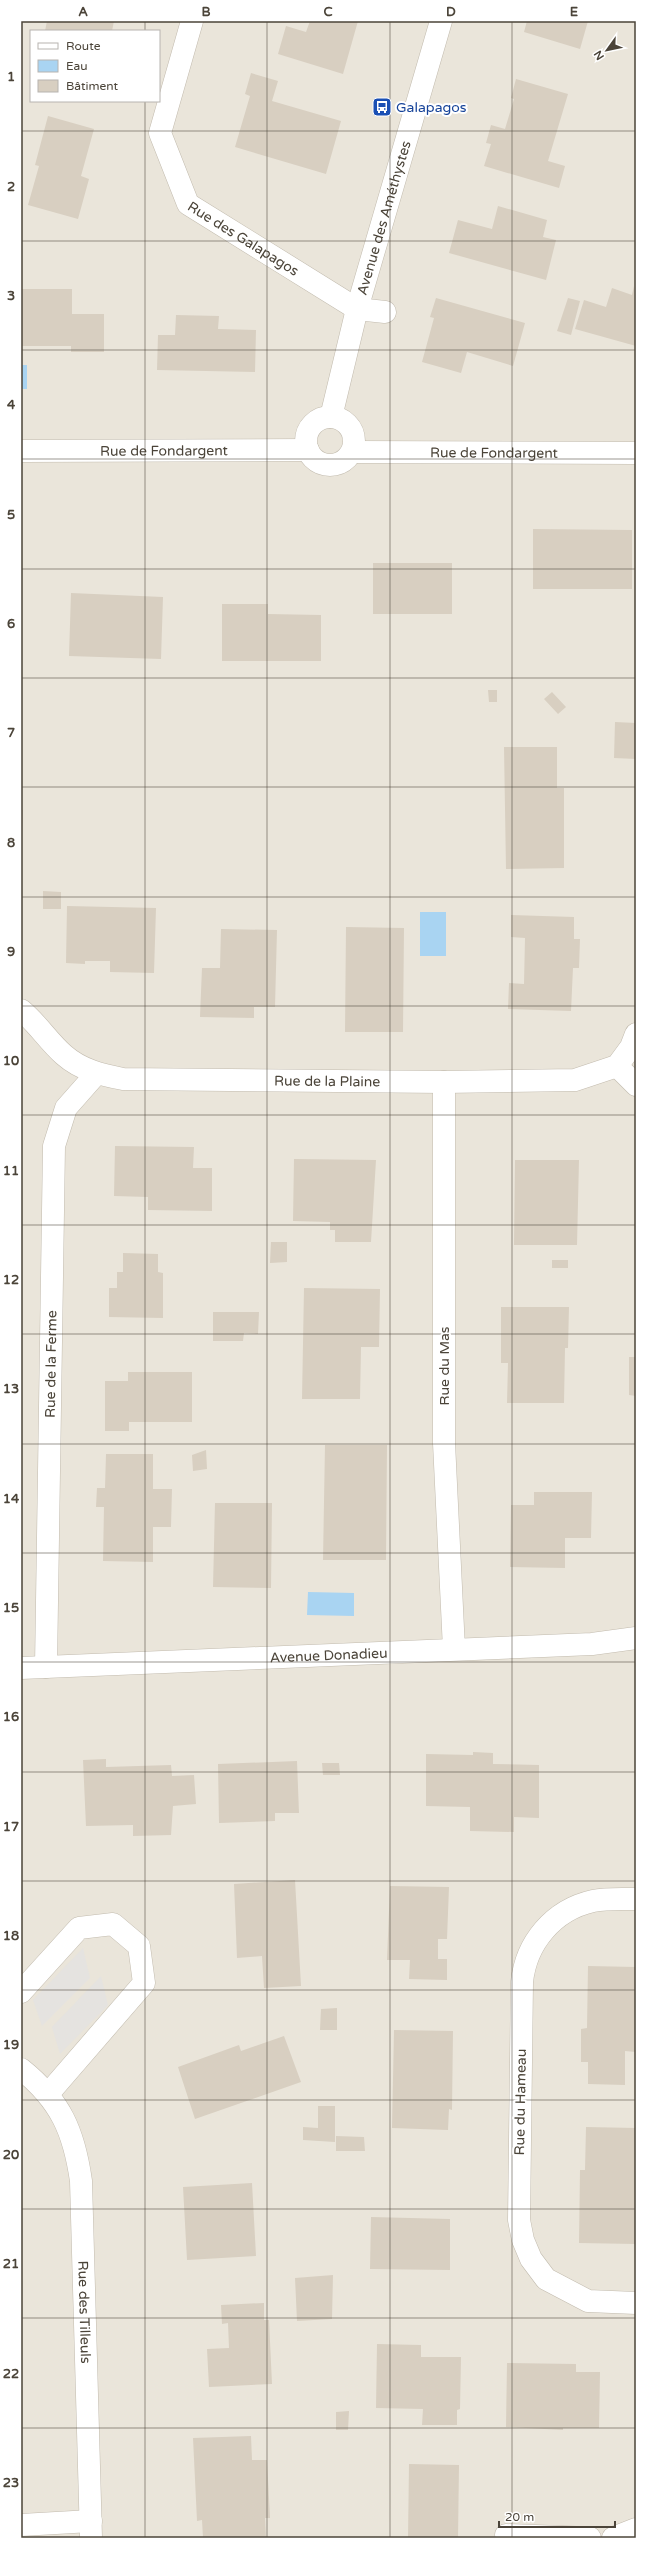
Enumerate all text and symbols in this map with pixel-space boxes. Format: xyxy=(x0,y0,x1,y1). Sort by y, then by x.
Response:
text: A xyxy=(78,4,88,20)
text: B xyxy=(201,4,211,20)
text: C xyxy=(323,4,333,20)
text: D xyxy=(446,4,456,20)
text: E xyxy=(570,4,578,20)
legend xyxy=(30,30,160,102)
north arrow xyxy=(587,30,627,70)
text: Route xyxy=(66,39,101,53)
text: N xyxy=(591,48,607,62)
text: Eau xyxy=(66,59,88,73)
text: 1 xyxy=(7,69,15,85)
text: Bâtiment xyxy=(66,79,118,93)
bus stop icon: Galapagos xyxy=(371,96,393,118)
place label: Galapagos xyxy=(396,99,467,116)
street label: Avenue des Améthystes xyxy=(353,139,415,297)
text: 2 xyxy=(7,179,15,195)
street label: Rue des Galapagos xyxy=(184,198,302,280)
text: 3 xyxy=(7,288,15,304)
text: 4 xyxy=(7,397,16,413)
street label: Rue de Fondargent xyxy=(100,442,229,460)
street label: Rue de Fondargent xyxy=(430,444,559,462)
text: 5 xyxy=(7,507,15,523)
text: 6 xyxy=(7,616,15,632)
text: 7 xyxy=(7,725,15,741)
text: 8 xyxy=(7,835,15,851)
text: 9 xyxy=(7,944,15,960)
text: 10 xyxy=(3,1053,19,1069)
street label: Rue de la Plaine xyxy=(274,1072,380,1090)
text: 11 xyxy=(3,1163,19,1179)
text: 12 xyxy=(3,1272,19,1288)
street label: Rue de la Ferme xyxy=(42,1310,60,1418)
street label: Rue du Mas xyxy=(436,1326,453,1406)
text: 13 xyxy=(3,1381,19,1397)
text: 14 xyxy=(3,1491,20,1507)
text: 15 xyxy=(3,1600,19,1616)
street label: Avenue Donadieu xyxy=(270,1645,388,1667)
text: 16 xyxy=(3,1709,19,1725)
text: 17 xyxy=(3,1819,19,1835)
text: 18 xyxy=(3,1928,19,1944)
text: 19 xyxy=(3,2037,19,2053)
street label: Rue du Hameau xyxy=(511,2049,530,2155)
text: 20 xyxy=(3,2147,19,2163)
text: 21 xyxy=(3,2256,19,2272)
street label: Rue des Tilleuls xyxy=(74,2260,94,2364)
text: 22 xyxy=(3,2366,19,2382)
text: 23 xyxy=(3,2475,19,2491)
scale bar xyxy=(499,2503,615,2529)
text: 20 m xyxy=(505,2510,534,2524)

